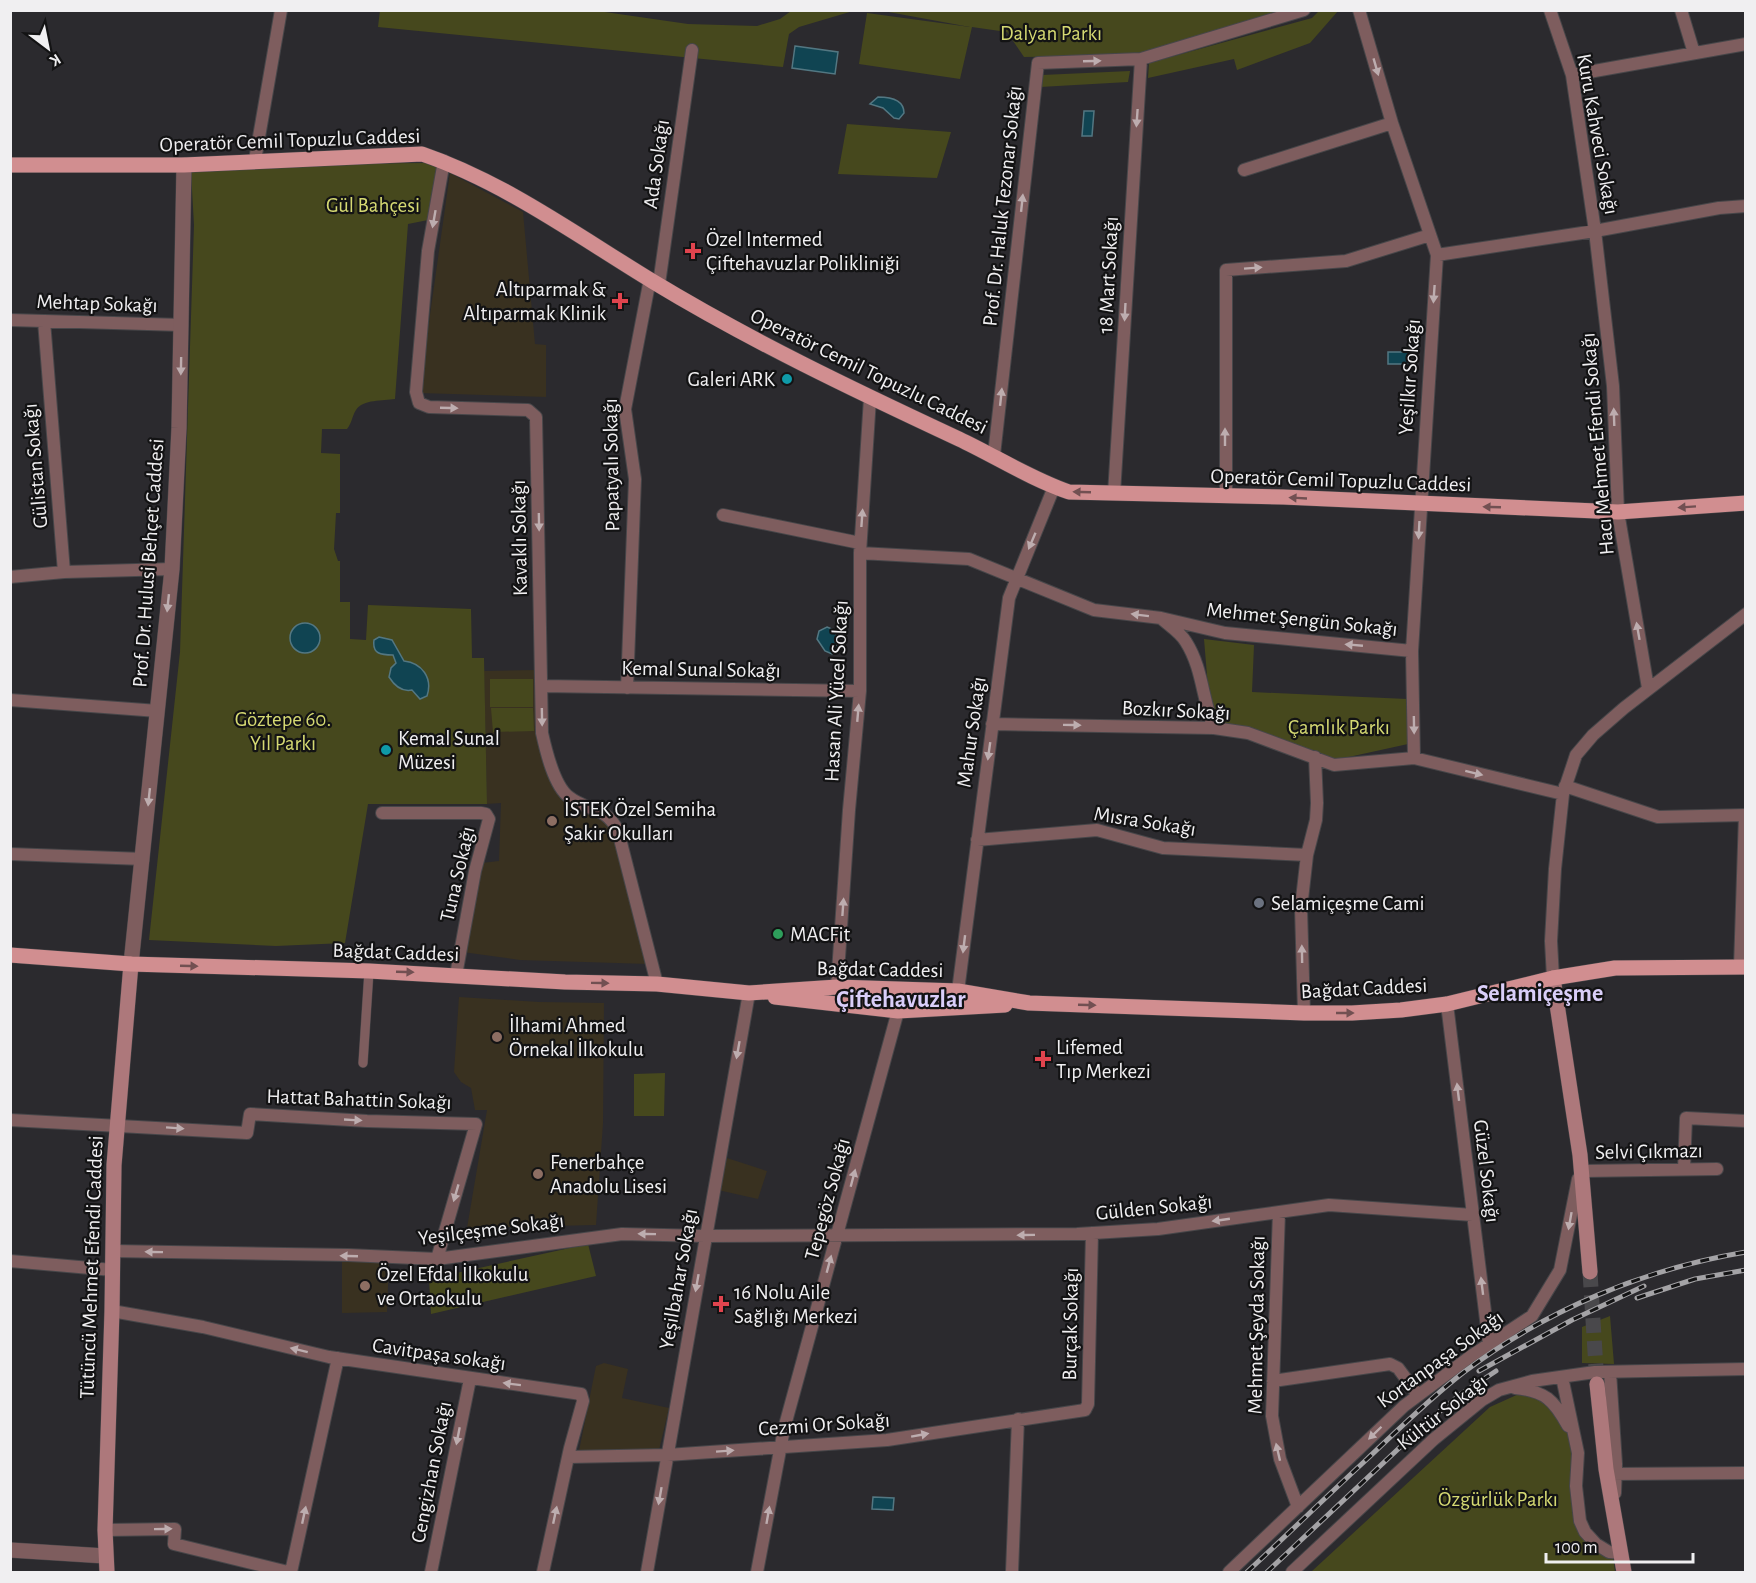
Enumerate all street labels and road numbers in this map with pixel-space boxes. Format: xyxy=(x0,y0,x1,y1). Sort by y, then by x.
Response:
street label: Kuru Kahveci Sokağı xyxy=(1573,52,1622,216)
street label: Prof. Dr. Haluk Tezonar Sokağı xyxy=(979,85,1026,328)
street label: Ada Sokağı xyxy=(640,118,673,210)
street label: Operatör Cemil Topuzlu Caddesi xyxy=(159,125,421,156)
street label: 18 Mart Sokağı xyxy=(1095,216,1122,334)
street label: Mehtap Sokağı xyxy=(36,291,158,316)
street label: Operatör Cemil Topuzlu Caddesi xyxy=(747,305,991,438)
street label: Yeşilkır Sokağı xyxy=(1395,318,1424,436)
street label: Hacı Mehmet Efendi Sokağı xyxy=(1577,332,1618,556)
street label: Papatyalı Sokağı xyxy=(600,398,623,532)
street label: Gülistan Sokağı xyxy=(20,403,51,529)
street label: Prof. Dr. Hulusi Behçet Caddesi xyxy=(129,438,168,688)
street label: Operatör Cemil Topuzlu Caddesi xyxy=(1210,465,1472,496)
street label: Kavaklı Sokağı xyxy=(508,480,531,596)
street label: Mehmet Şengün Sokağı xyxy=(1205,599,1399,640)
street label: Hasan Ali Yücel Sokağı xyxy=(821,600,852,782)
street label: Kemal Sunal Sokağı xyxy=(621,658,781,681)
street label: Mahur Sokağı xyxy=(953,675,990,789)
street label: Bozkır Sokağı xyxy=(1121,697,1231,724)
street label: Mısra Sokağı xyxy=(1092,803,1197,840)
street label: Tuna Sokağı xyxy=(436,824,479,924)
street label: Bağdat Caddesi xyxy=(332,940,460,965)
street label: Bağdat Caddesi xyxy=(816,958,944,981)
street label: Bağdat Caddesi xyxy=(1300,975,1428,1002)
street label: Hattat Bahattin Sokağı xyxy=(266,1086,452,1113)
street label: Güzel Sokağı xyxy=(1470,1118,1503,1224)
street label: Tütüncü Mehmet Efendi Caddesi xyxy=(76,1135,107,1399)
street label: Tepegöz Sokağı xyxy=(801,1136,854,1262)
street label: Selvi Çıkmazı xyxy=(1595,1140,1703,1163)
street label: Gülden Sokağı xyxy=(1095,1191,1213,1224)
street label: Yeşilbahar Sokağı xyxy=(656,1207,701,1351)
street label: Yeşilçeşme Sokağı xyxy=(417,1210,565,1249)
street label: Mehmet Şeyda Sokağı xyxy=(1244,1235,1269,1415)
street label: Burçak Sokağı xyxy=(1059,1267,1082,1381)
street label: Kortanpaşa Sokağı xyxy=(1373,1307,1507,1412)
street label: Cavitpaşa sokağı xyxy=(371,1335,507,1374)
street label: Kültür Sokağı xyxy=(1393,1371,1492,1454)
street label: Cengizhan Sokağı xyxy=(407,1400,456,1545)
street label: Cezmi Or Sokağı xyxy=(758,1409,890,1440)

